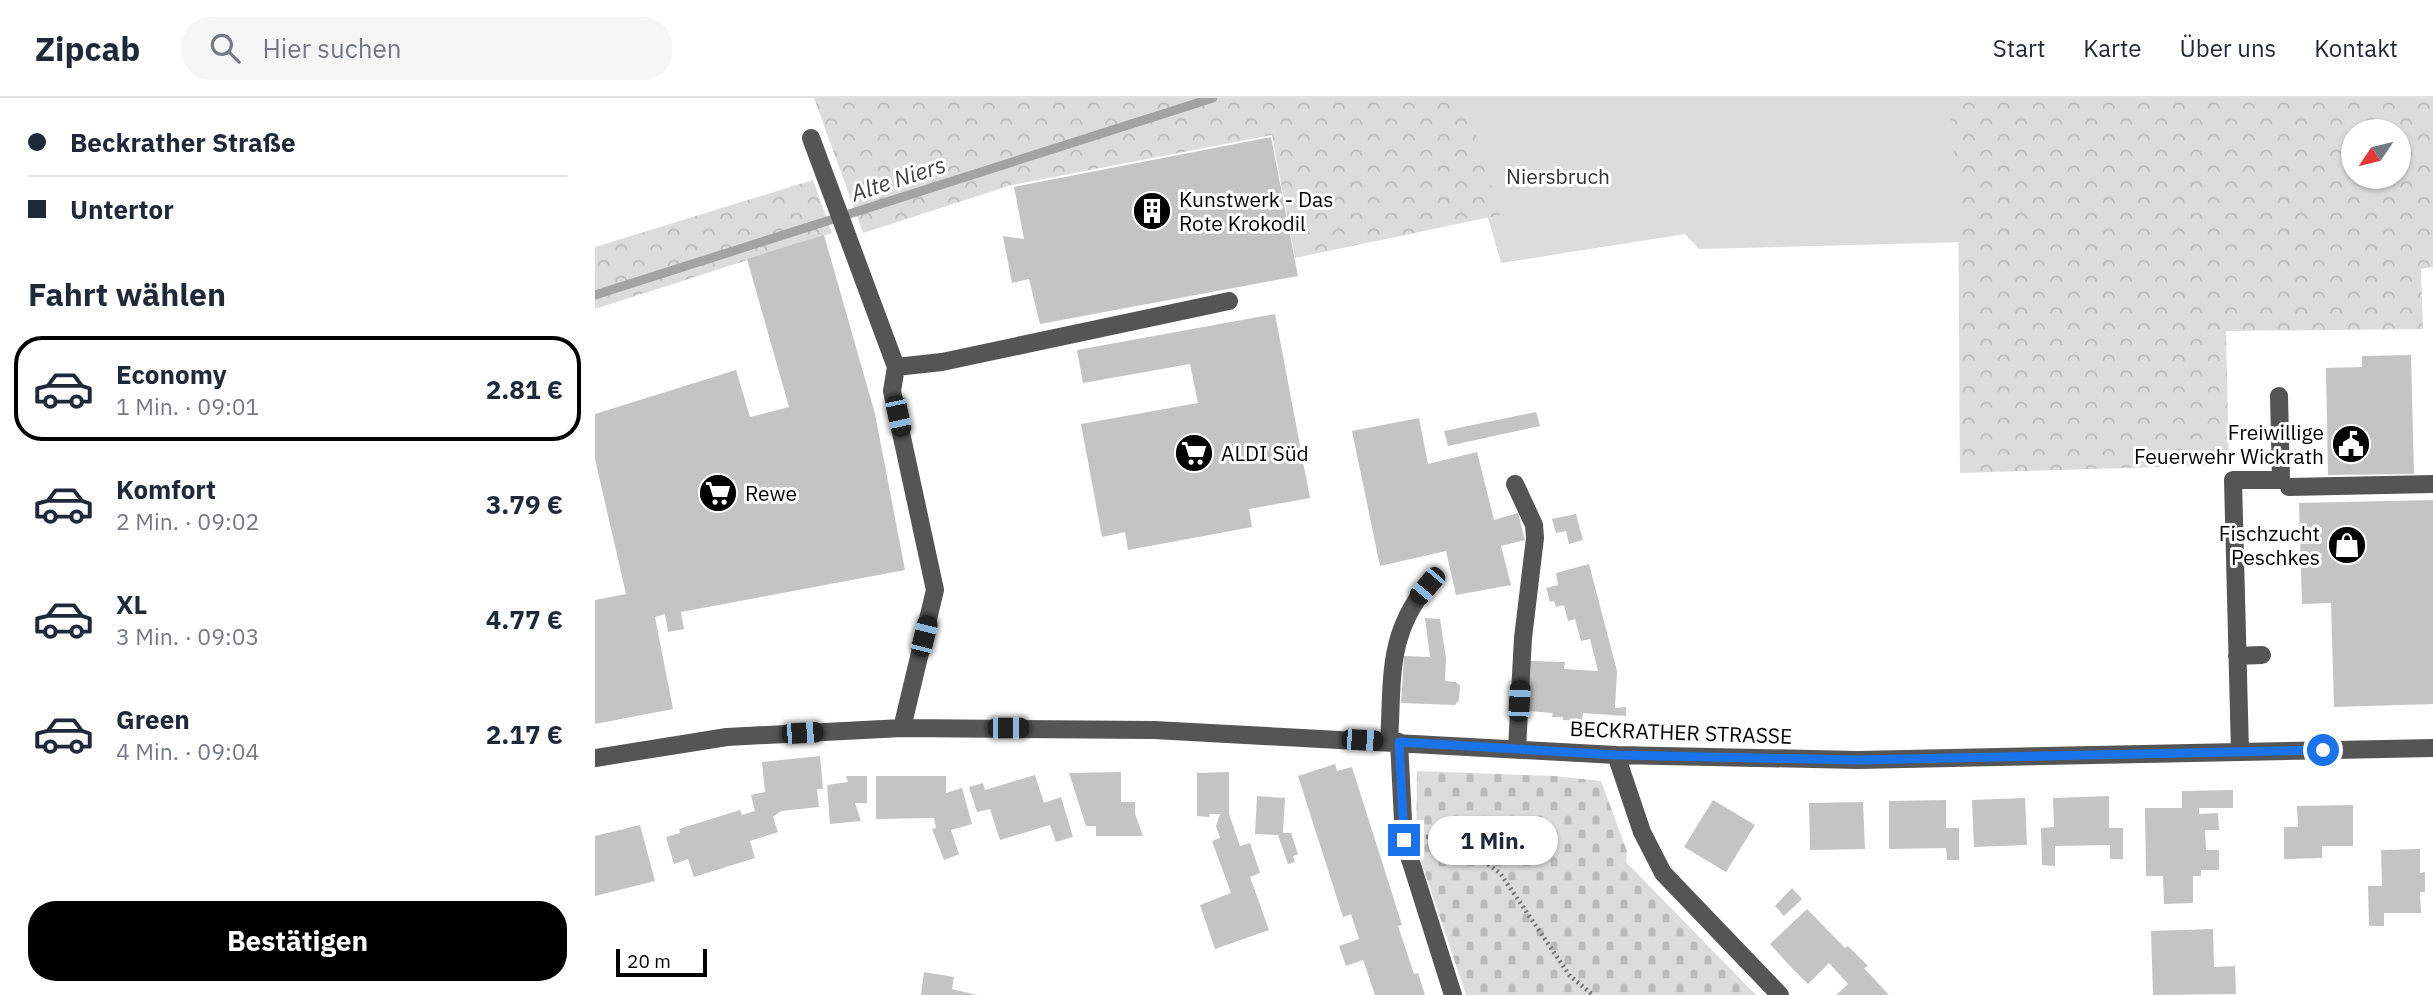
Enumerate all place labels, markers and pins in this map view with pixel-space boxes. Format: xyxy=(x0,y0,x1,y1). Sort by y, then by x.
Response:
place label: Kunstwerk - Das Rote Krokodil xyxy=(1179,185,1334,237)
building icon: Kunstwerk - Das Rote Krokodil xyxy=(1131,190,1173,232)
place label: Freiwillige Feuerwehr Wickrath xyxy=(2134,418,2324,470)
public building icon: Freiwillige Feuerwehr Wickrath xyxy=(2330,423,2372,465)
supermarket icon: ALDI Süd xyxy=(1173,432,1215,474)
place label: ALDI Süd xyxy=(1221,439,1309,467)
supermarket icon: Rewe xyxy=(697,472,739,514)
place label: Rewe xyxy=(745,479,797,507)
place label: Fischzucht Peschkes xyxy=(2219,519,2320,571)
shop icon: Fischzucht Peschkes xyxy=(2326,524,2368,566)

